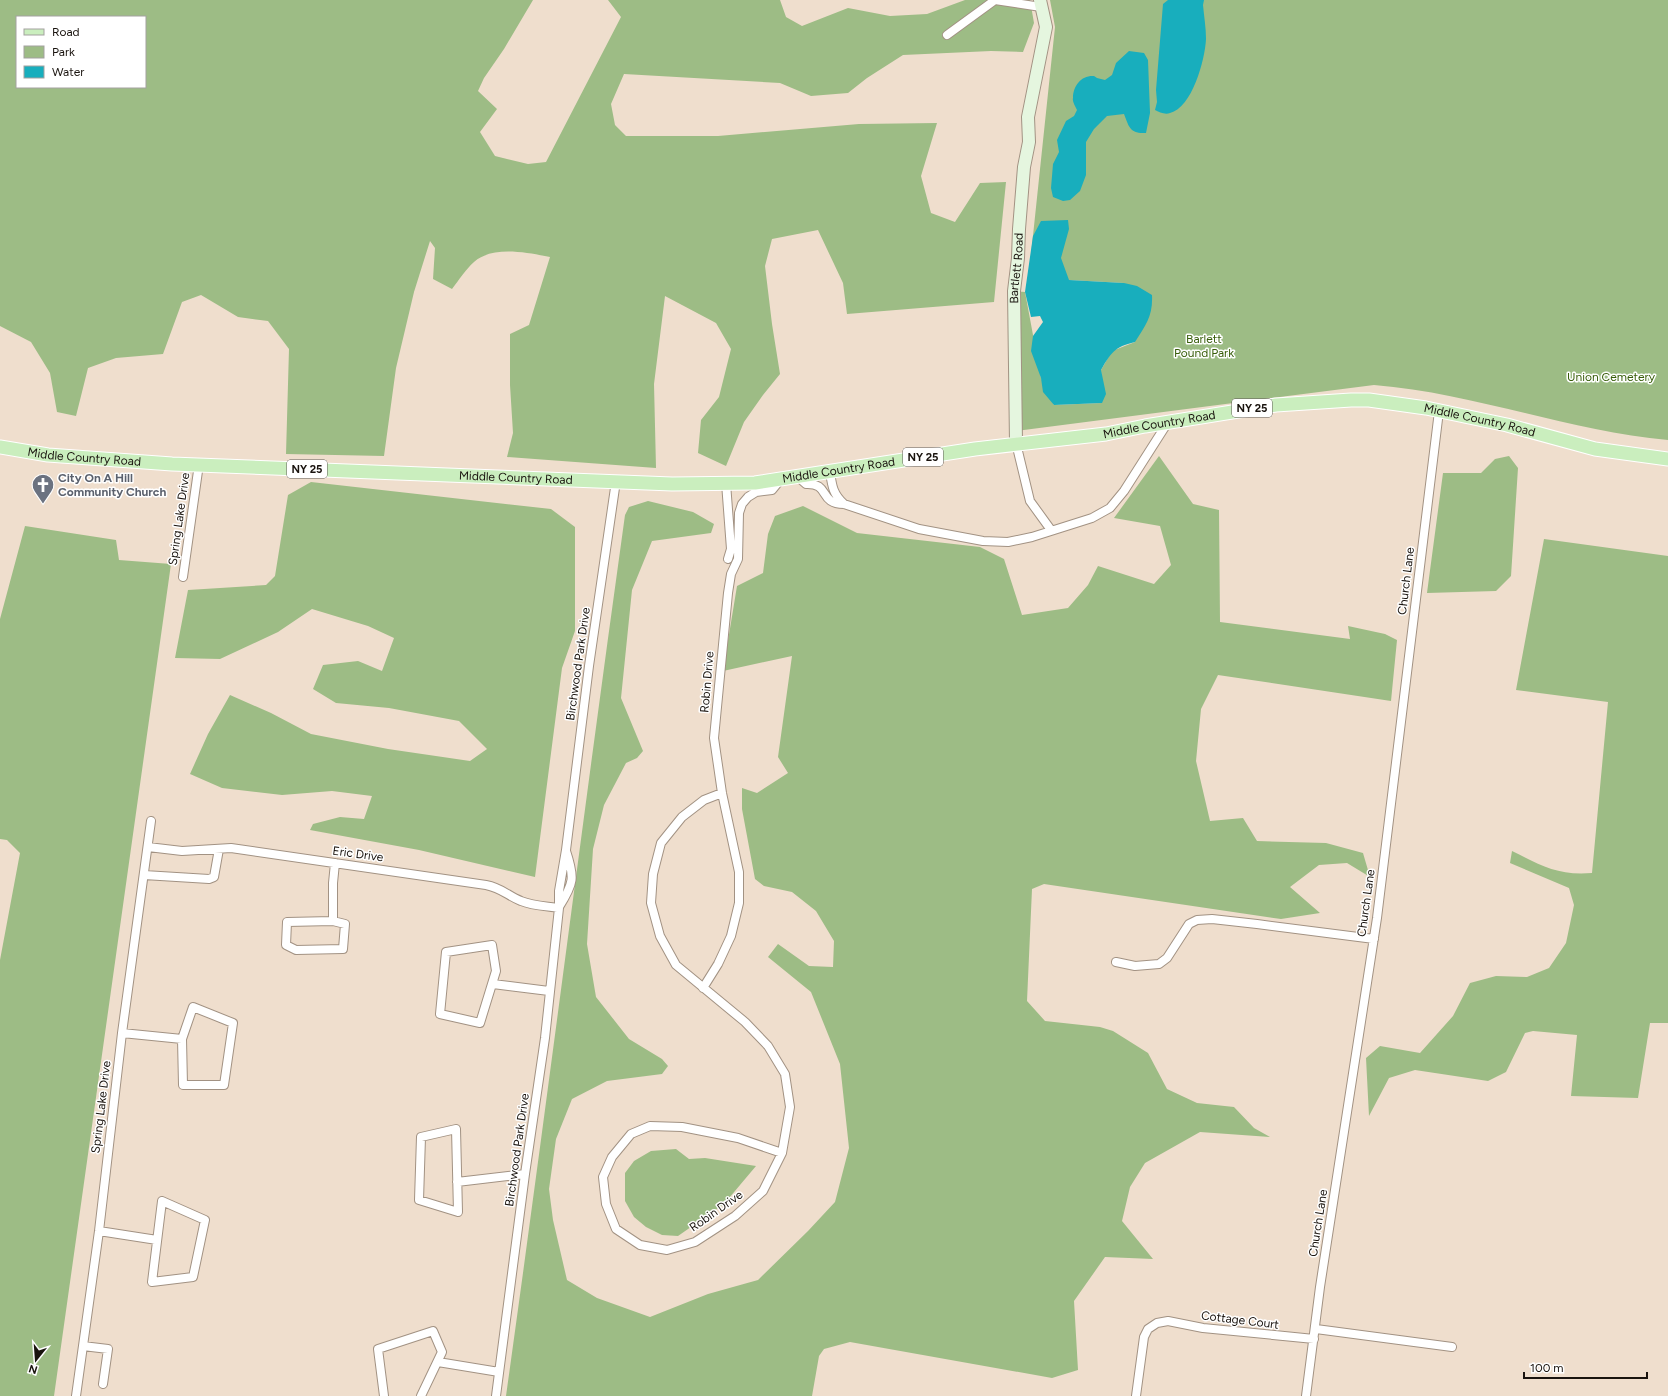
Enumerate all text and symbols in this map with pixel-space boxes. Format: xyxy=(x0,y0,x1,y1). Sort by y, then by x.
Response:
legend xyxy=(16,16,146,88)
text: Road xyxy=(52,25,80,39)
text: Park xyxy=(52,45,75,59)
text: Water xyxy=(52,65,84,79)
street label: Bartlett Road xyxy=(1007,233,1026,304)
park label: Barlett Pound Park xyxy=(1174,332,1234,360)
park label: Union Cemetery xyxy=(1567,370,1656,384)
road number: NY 25 xyxy=(1232,399,1272,417)
street label: Middle Country Road xyxy=(1423,401,1537,439)
street label: Middle Country Road xyxy=(1102,408,1216,441)
street label: Middle Country Road xyxy=(27,445,141,469)
road number: NY 25 xyxy=(903,448,943,466)
street label: Middle Country Road xyxy=(781,454,896,486)
road number: NY 25 xyxy=(287,460,327,478)
street label: Middle Country Road xyxy=(459,468,573,487)
place label: City On A Hill Community Church xyxy=(58,471,166,499)
street label: Spring Lake Drive xyxy=(166,471,192,566)
church icon: City On A Hill Community Church xyxy=(30,472,56,505)
street label: Church Lane xyxy=(1395,546,1417,616)
street label: Birchwood Park Drive xyxy=(563,606,593,721)
street label: Robin Drive xyxy=(697,650,717,713)
street label: Eric Drive xyxy=(332,844,385,865)
street label: Church Lane xyxy=(1354,868,1378,938)
street label: Spring Lake Drive xyxy=(88,1059,114,1154)
street label: Birchwood Park Drive xyxy=(502,1092,532,1207)
street label: Robin Drive xyxy=(687,1187,746,1234)
street label: Church Lane xyxy=(1306,1188,1330,1258)
street label: Cottage Court xyxy=(1200,1308,1280,1332)
north arrow xyxy=(16,1340,56,1380)
scale bar xyxy=(1524,1354,1647,1380)
text: 100 m xyxy=(1530,1361,1564,1375)
text: N xyxy=(27,1362,39,1377)

